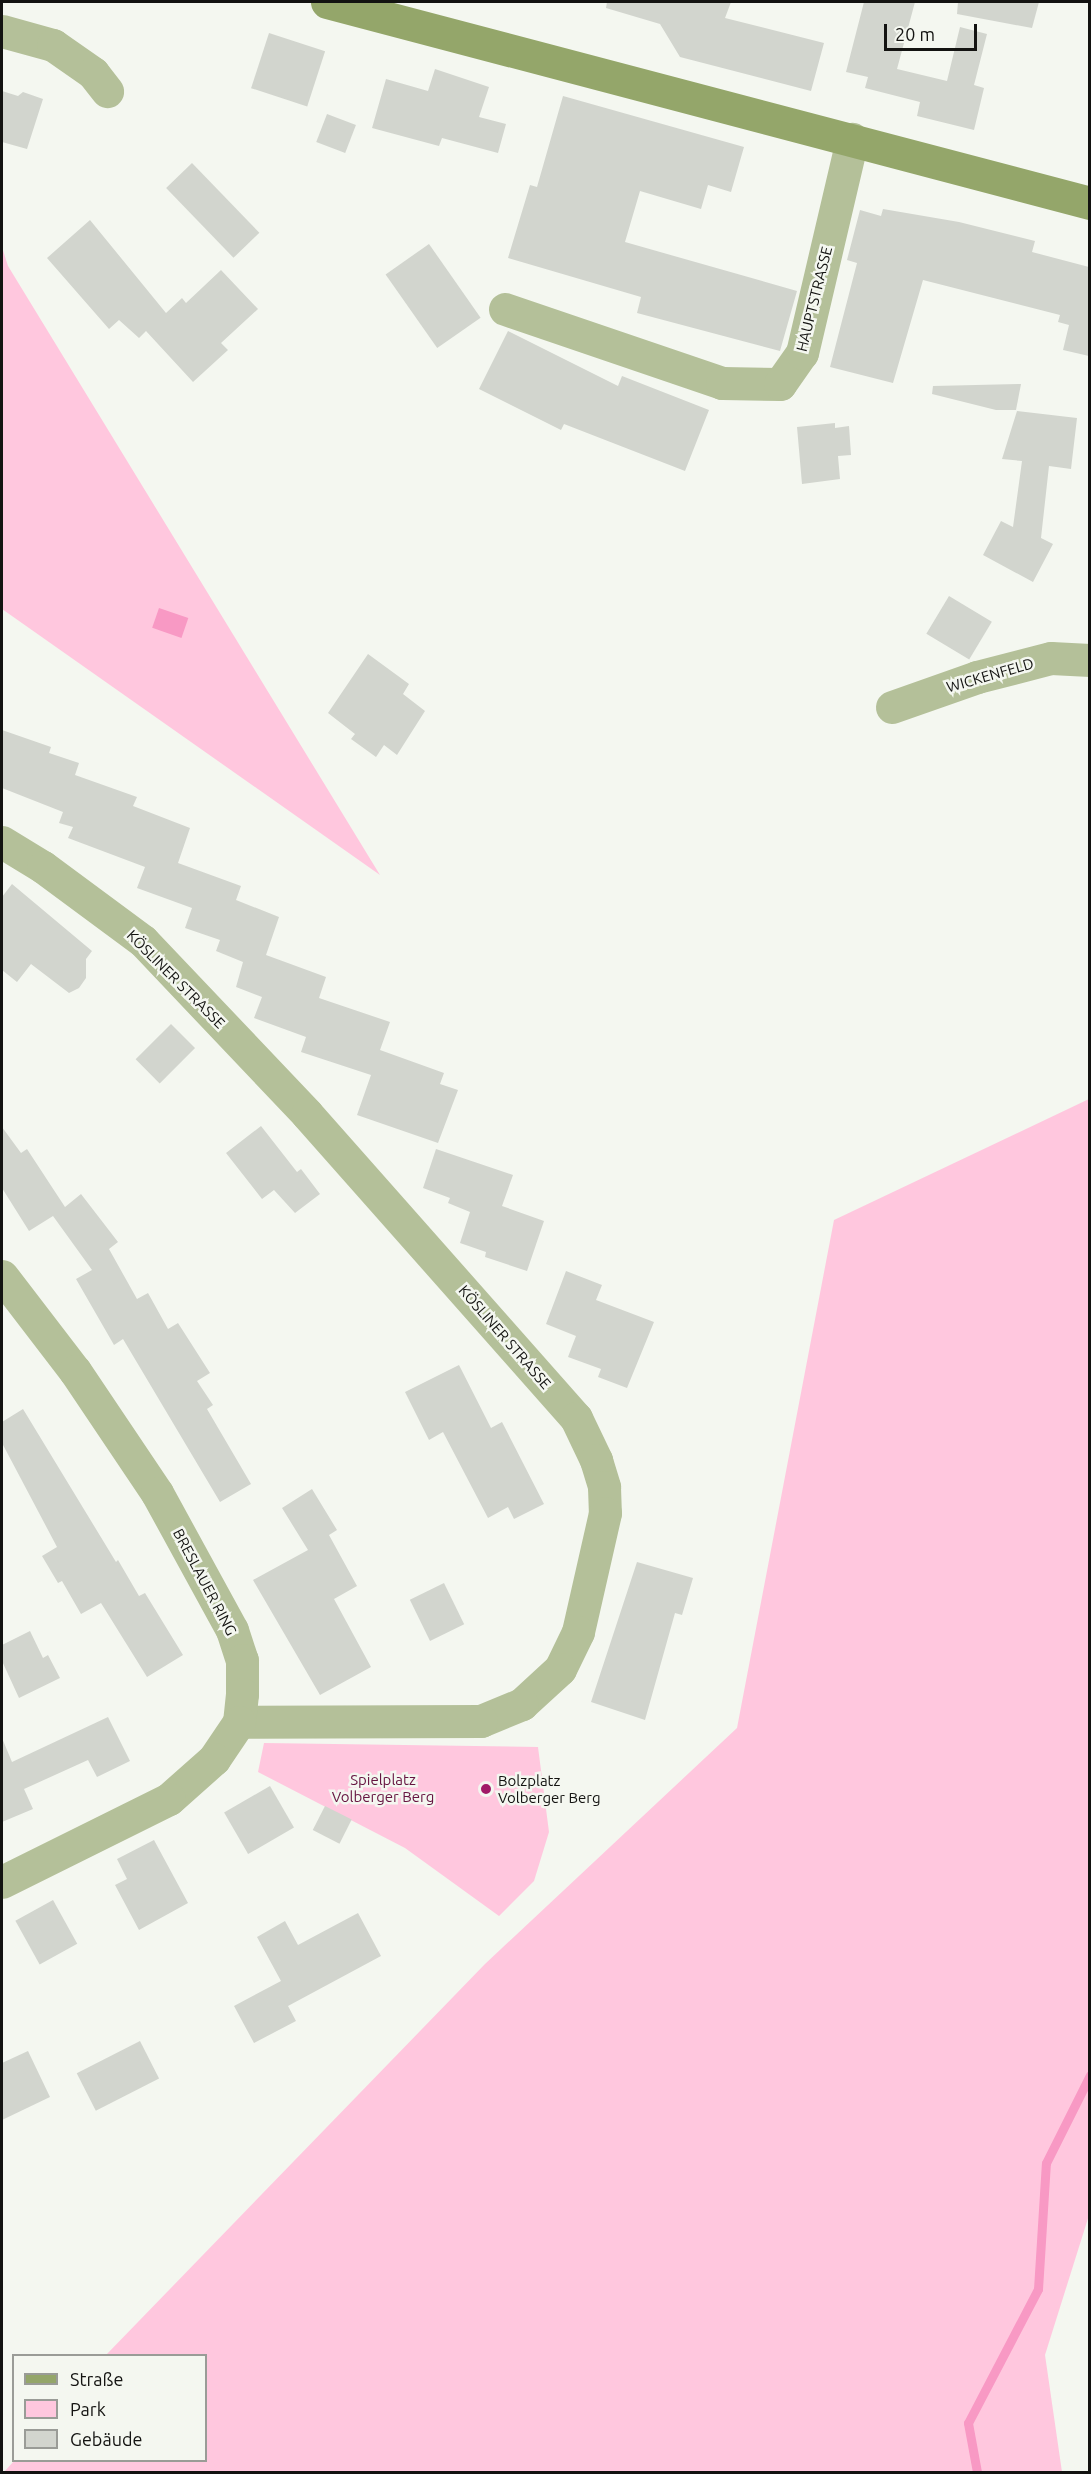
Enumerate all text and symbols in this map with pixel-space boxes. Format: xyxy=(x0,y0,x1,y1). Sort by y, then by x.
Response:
scale bar xyxy=(887,12,980,50)
text: 20 m xyxy=(895,24,935,44)
street label: HAUPTSTRASSE xyxy=(792,245,836,353)
street label: WICKENFELD xyxy=(944,654,1036,696)
street label: KÖSLINER STRASSE xyxy=(123,926,229,1032)
street label: KÖSLINER STRASSE xyxy=(455,1281,555,1393)
street label: BRESLAUER RING xyxy=(169,1526,241,1638)
park label: Spielplatz Volberger Berg xyxy=(332,1770,434,1805)
place label: Bolzplatz Volberger Berg xyxy=(498,1771,601,1806)
marker: Bolzplatz Volberger Berg xyxy=(479,1782,493,1796)
legend xyxy=(12,2354,207,2462)
text: Straße xyxy=(70,2369,123,2389)
text: Park xyxy=(70,2399,106,2419)
text: Gebäude xyxy=(70,2429,142,2449)

